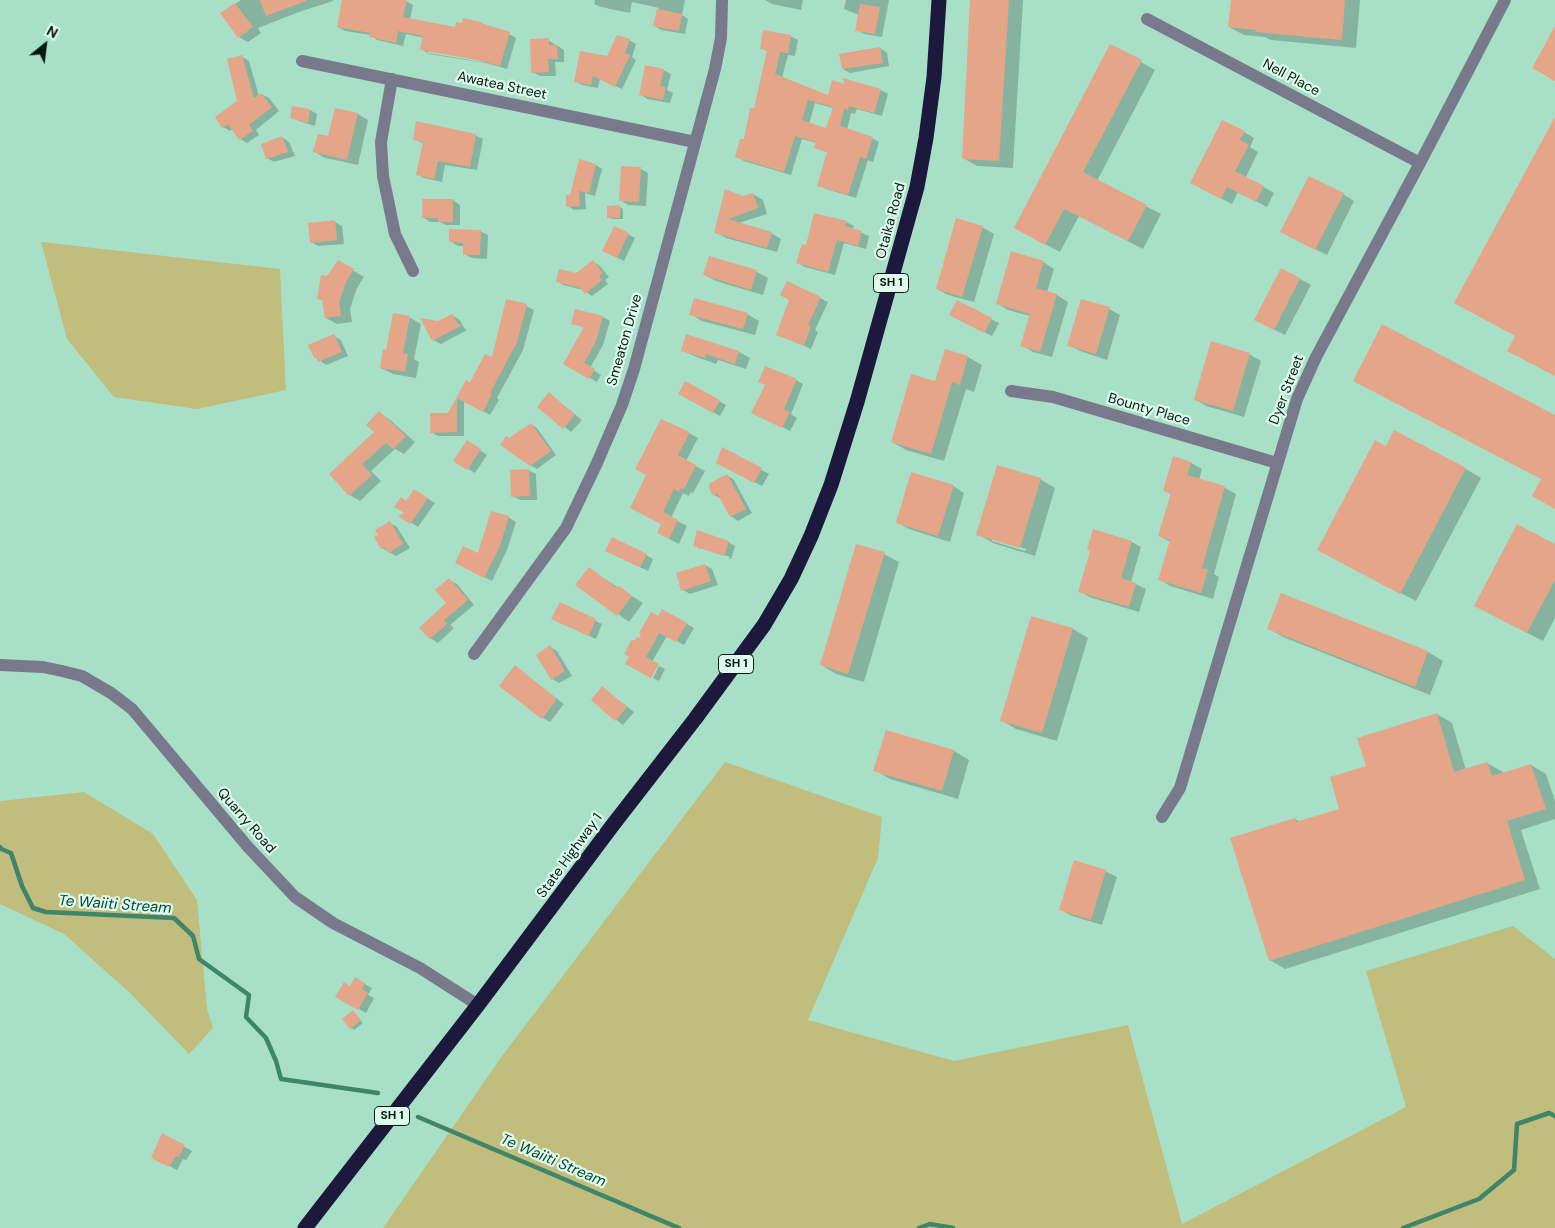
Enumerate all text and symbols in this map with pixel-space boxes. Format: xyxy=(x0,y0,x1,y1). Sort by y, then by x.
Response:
north arrow xyxy=(20,20,70,70)
text: N xyxy=(43,22,61,42)
street label: Nell Place xyxy=(1260,56,1322,100)
street label: Awatea Street xyxy=(456,68,548,104)
street label: Otaika Road xyxy=(873,181,909,261)
road number: SH 1 xyxy=(874,274,908,292)
street label: Smeaton Drive xyxy=(604,292,646,388)
street label: Dyer Street xyxy=(1266,353,1308,427)
street label: Bounty Place xyxy=(1106,390,1192,430)
road number: SH 1 xyxy=(718,654,754,674)
street label: Quarry Road xyxy=(213,785,279,857)
street label: State Highway 1 xyxy=(534,810,606,902)
water label: Te Waiiti Stream xyxy=(58,892,172,918)
road number: SH 1 xyxy=(374,1106,410,1126)
water label: Te Waiiti Stream xyxy=(497,1131,609,1191)

